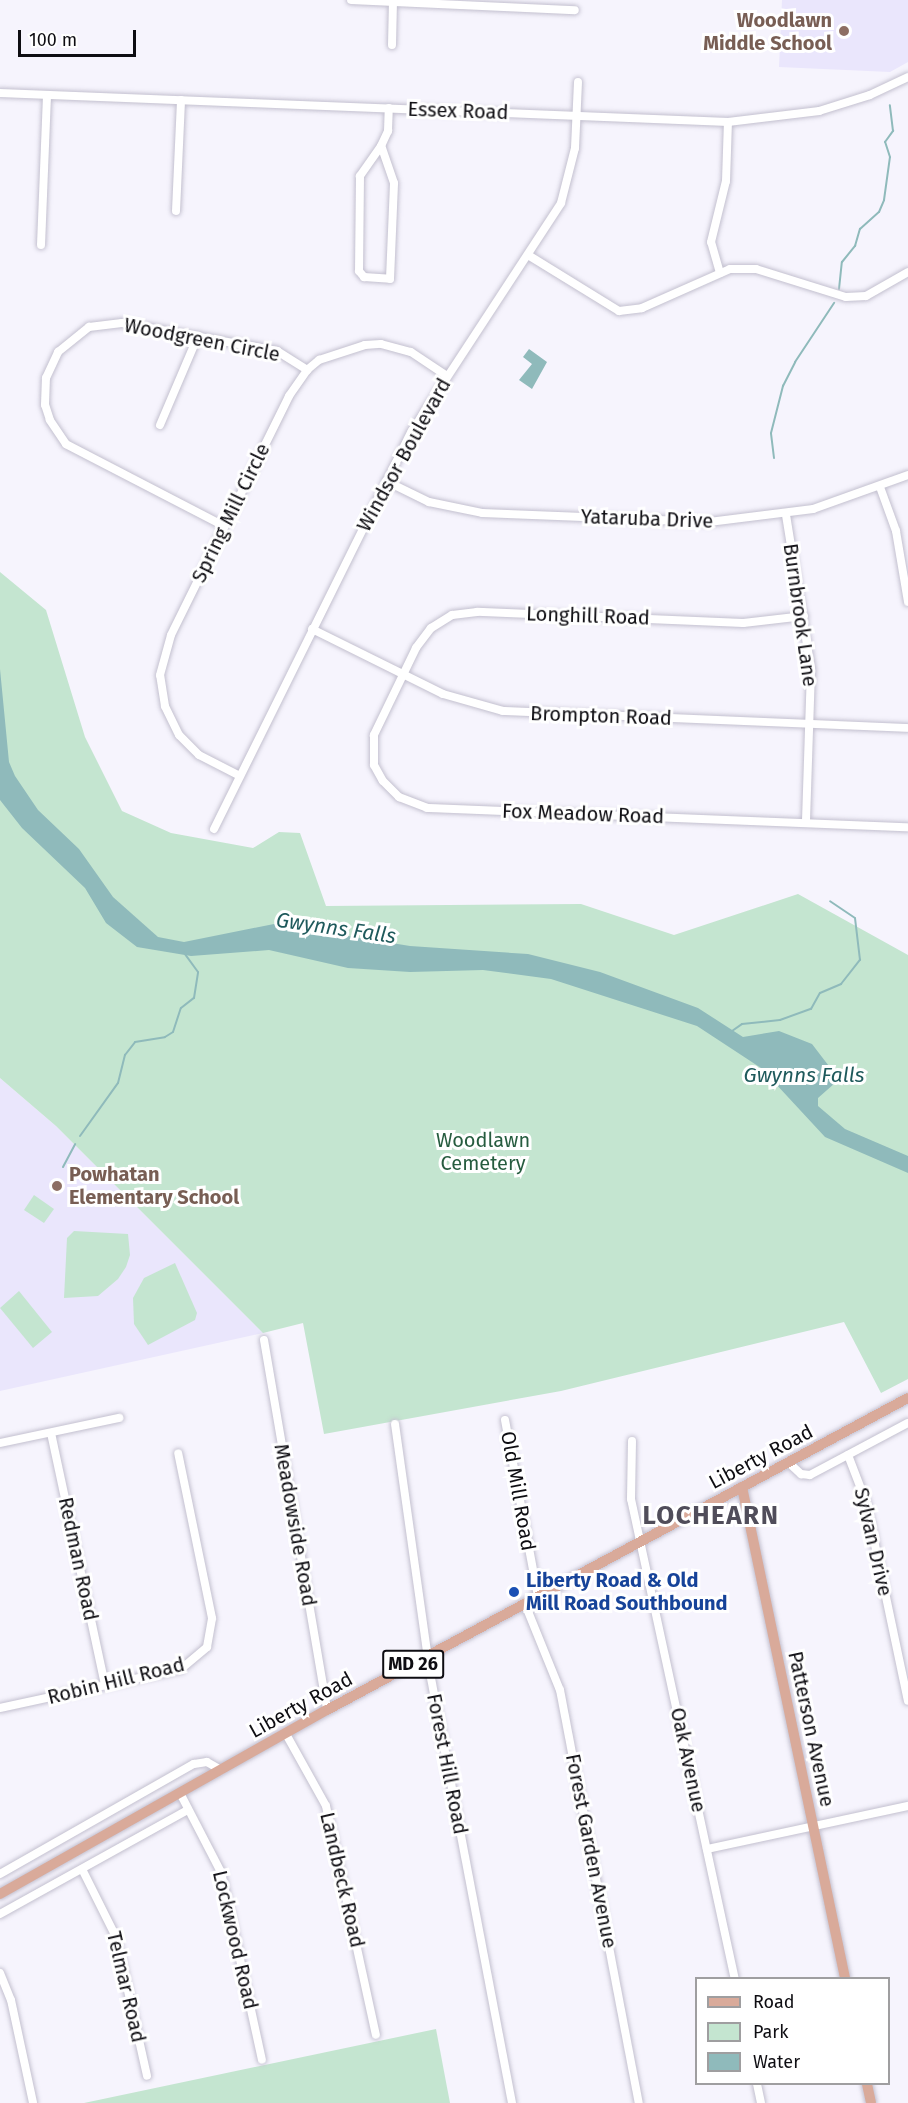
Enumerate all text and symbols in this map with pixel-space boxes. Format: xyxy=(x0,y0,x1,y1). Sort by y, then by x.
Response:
place label: Woodlawn Middle School xyxy=(703,8,832,55)
scale bar xyxy=(21,18,140,56)
marker: Woodlawn Middle School xyxy=(837,24,851,38)
text: 100 m xyxy=(29,29,77,51)
street label: Essex Road xyxy=(407,97,509,125)
street label: Woodgreen Circle xyxy=(122,313,282,367)
street label: Windsor Boulevard xyxy=(352,374,456,536)
street label: Spring Mill Circle xyxy=(187,439,275,587)
street label: Yataruba Drive xyxy=(580,505,714,533)
street label: Burnbrook Lane xyxy=(778,542,822,688)
street label: Longhill Road xyxy=(526,602,650,630)
street label: Brompton Road xyxy=(530,702,672,730)
street label: Fox Meadow Road xyxy=(502,799,664,829)
water label: Gwynns Falls xyxy=(274,907,398,949)
water label: Gwynns Falls xyxy=(744,1062,864,1088)
park label: Woodlawn Cemetery xyxy=(436,1129,530,1176)
place label: Powhatan Elementary School xyxy=(69,1162,239,1209)
marker: Powhatan Elementary School xyxy=(50,1179,64,1193)
street label: Liberty Road xyxy=(705,1420,817,1494)
street label: Old Mill Road xyxy=(496,1429,540,1553)
street label: Meadowside Road xyxy=(269,1442,321,1608)
street label: Sylvan Drive xyxy=(849,1485,897,1599)
street label: Redman Road xyxy=(53,1495,103,1623)
district label: LOCHEARN xyxy=(643,1500,779,1532)
place label: Liberty Road & Old Mill Road Southbound xyxy=(526,1568,728,1615)
marker: Liberty Road & Old Mill Road Southbound xyxy=(507,1585,521,1599)
road number: MD 26 xyxy=(382,1649,444,1679)
street label: Patterson Avenue xyxy=(783,1649,839,1809)
street label: Robin Hill Road xyxy=(45,1652,187,1710)
street label: Liberty Road xyxy=(245,1667,357,1743)
street label: Forest Hill Road xyxy=(422,1691,472,1837)
street label: Oak Avenue xyxy=(665,1705,711,1815)
street label: Forest Garden Avenue xyxy=(560,1752,622,1950)
street label: Landbeck Road xyxy=(315,1810,369,1950)
street label: Lockwood Road xyxy=(207,1868,263,2012)
street label: Telmar Road xyxy=(102,1929,150,2045)
legend xyxy=(695,1977,890,2085)
text: Road xyxy=(753,1991,795,2013)
text: Park xyxy=(753,2021,788,2043)
text: Water xyxy=(753,2051,800,2073)

